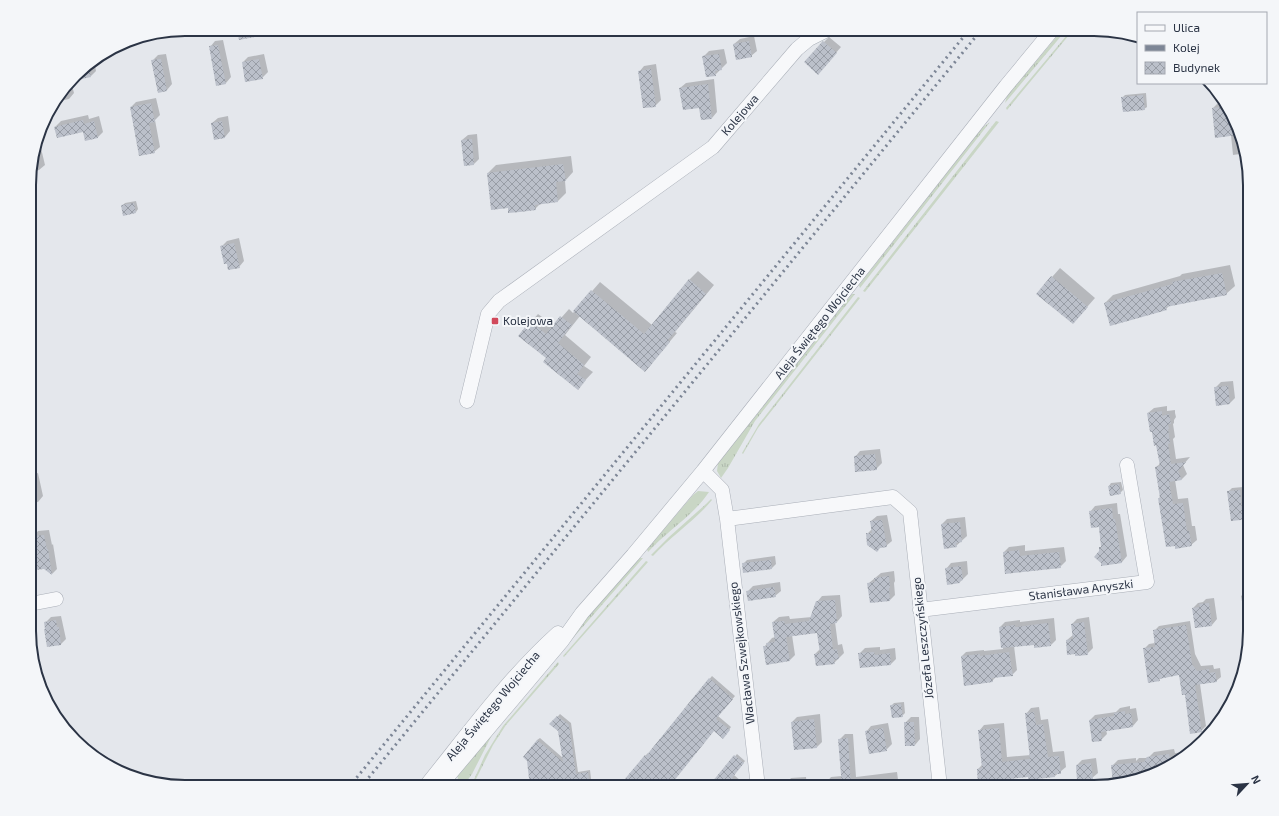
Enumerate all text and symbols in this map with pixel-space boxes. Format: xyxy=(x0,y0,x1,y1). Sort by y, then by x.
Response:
legend xyxy=(1137,12,1267,84)
text: Ulica xyxy=(1173,20,1200,34)
text: Kolej xyxy=(1173,40,1200,55)
text: Budynek xyxy=(1173,60,1220,74)
street label: Kolejowa xyxy=(718,91,762,138)
street label: Aleja Świętego Wojciecha xyxy=(771,264,868,382)
place label: Kolejowa xyxy=(503,313,553,328)
marker: Kolejowa xyxy=(490,316,500,326)
street label: Józefa Leszczyńskiego xyxy=(909,576,935,700)
street label: Stanisława Anyszki xyxy=(1028,576,1134,602)
street label: Wacława Szwejkowskiego xyxy=(725,581,758,725)
street label: Aleja Świętego Wojciecha xyxy=(442,648,543,764)
north arrow xyxy=(1227,764,1267,804)
text: N xyxy=(1249,773,1264,786)

